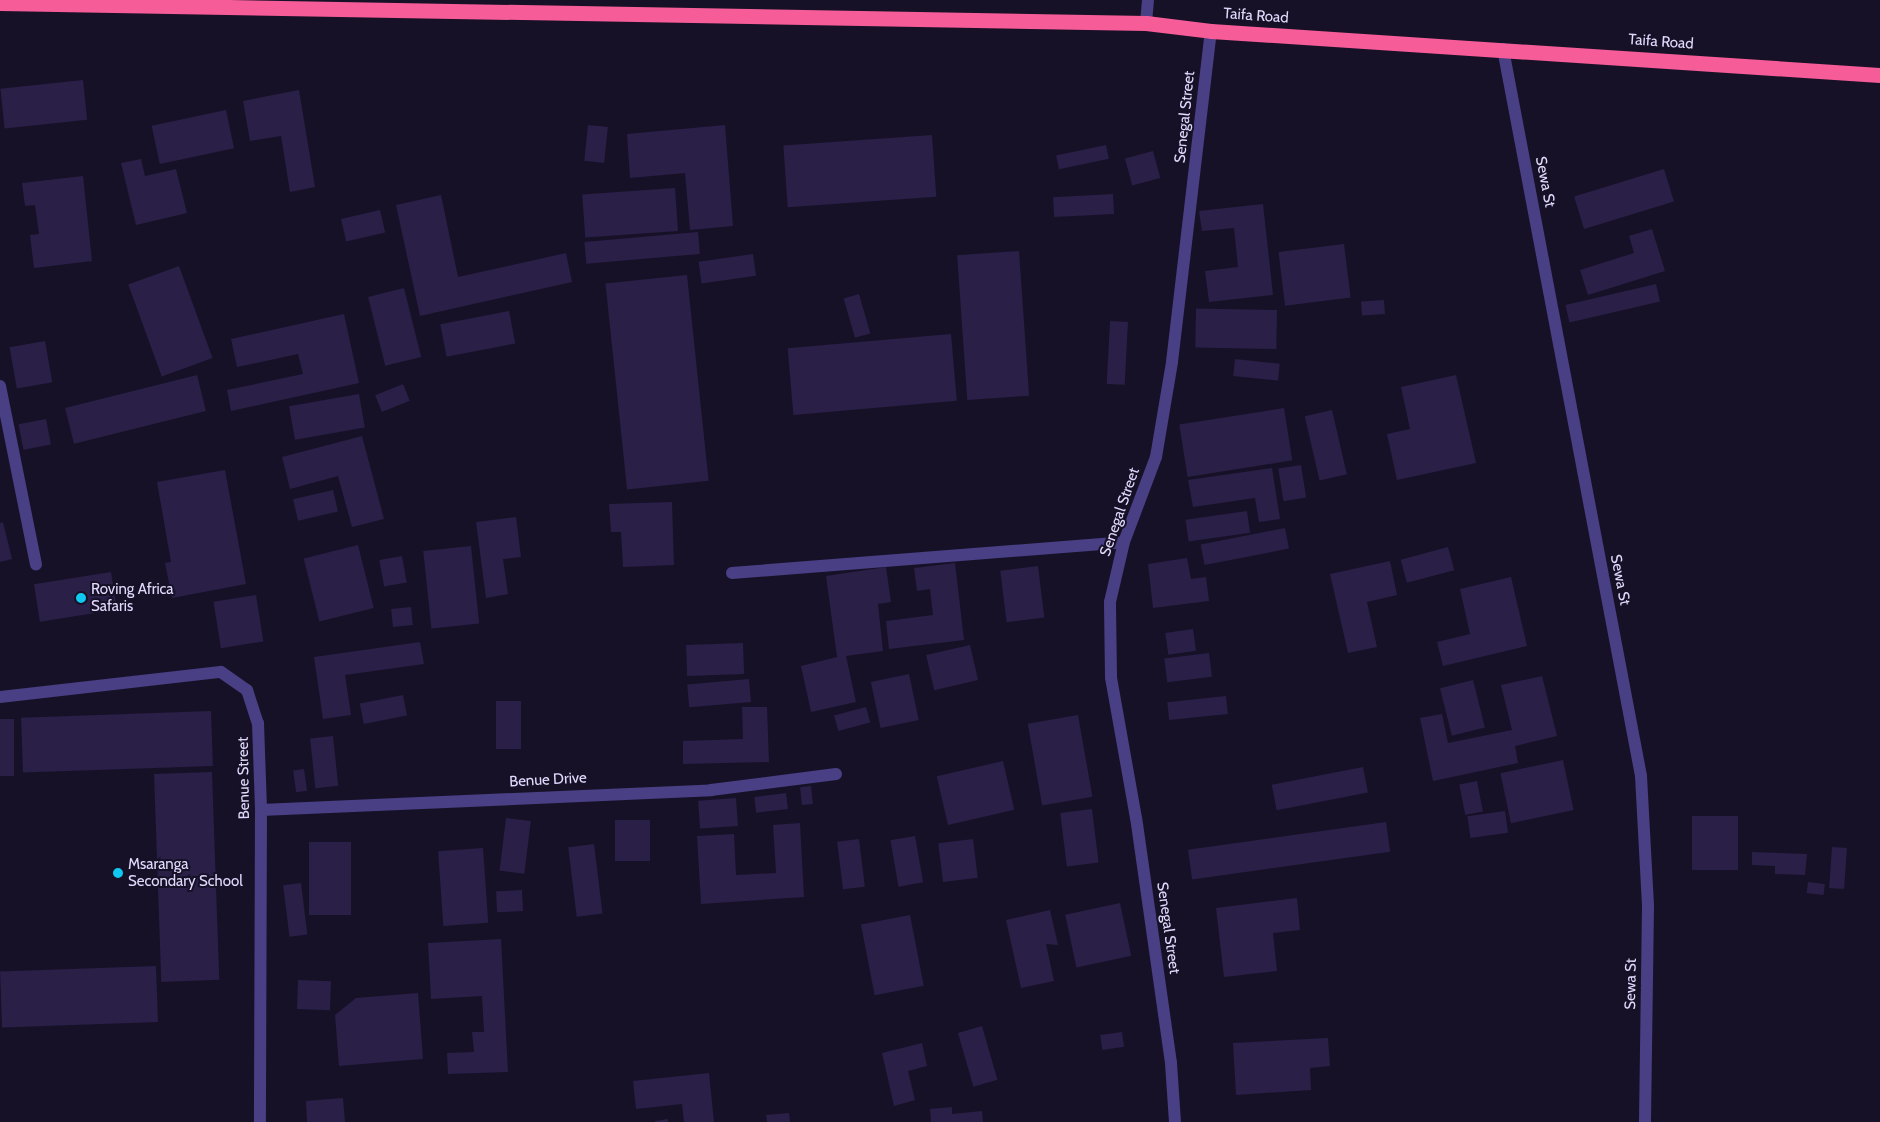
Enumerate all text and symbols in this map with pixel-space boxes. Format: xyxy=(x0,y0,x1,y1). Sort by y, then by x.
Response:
street label: Taifa Road xyxy=(1223,5,1289,27)
street label: Taifa Road xyxy=(1628,31,1694,53)
street label: Senegal Street xyxy=(1171,70,1199,164)
street label: Sewa St xyxy=(1531,155,1559,209)
street label: Senegal Street xyxy=(1096,465,1144,559)
street label: Sewa St xyxy=(1606,553,1634,607)
place label: Roving Africa Safaris xyxy=(91,580,174,615)
marker: Roving Africa Safaris xyxy=(75,592,87,604)
street label: Benue Street xyxy=(234,737,254,819)
street label: Benue Drive xyxy=(509,769,587,791)
place label: Msaranga Secondary School xyxy=(128,855,243,890)
marker: Msaranga Secondary School xyxy=(112,867,124,879)
street label: Senegal Street xyxy=(1153,881,1183,975)
street label: Sewa St xyxy=(1622,958,1640,1010)

